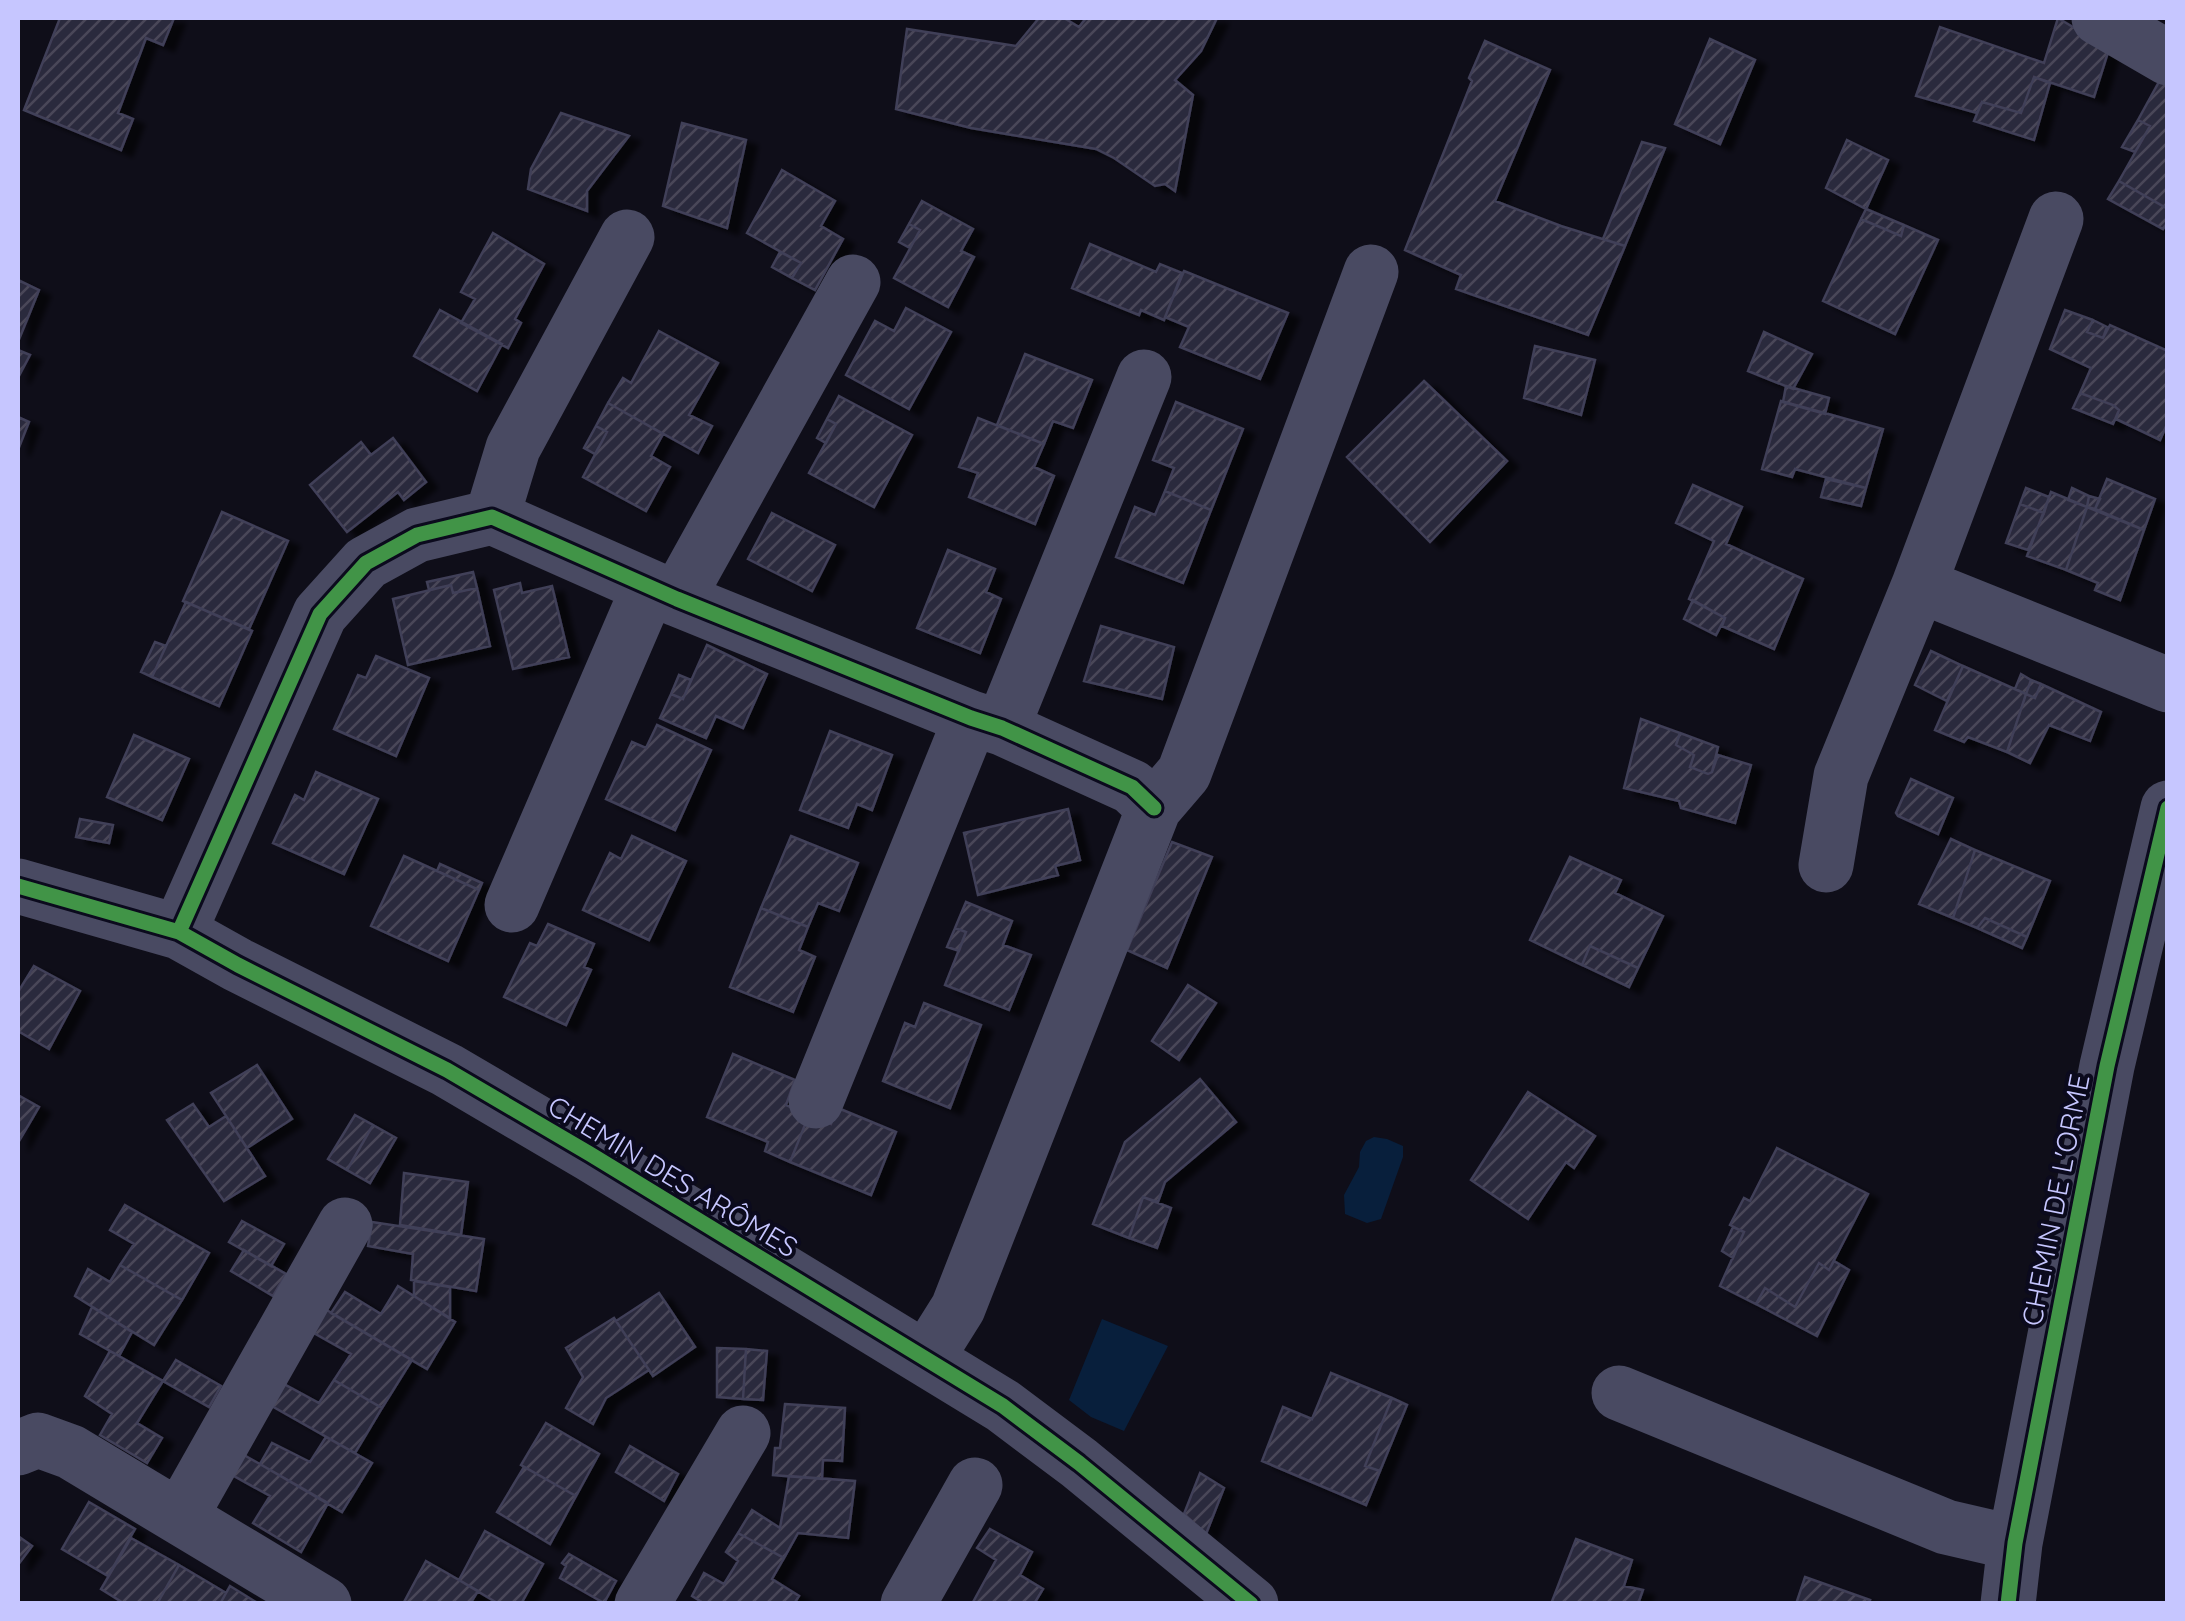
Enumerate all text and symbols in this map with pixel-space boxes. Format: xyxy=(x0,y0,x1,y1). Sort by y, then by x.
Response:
street label: CHEMIN DE L'ORME xyxy=(2013,1071,2097,1329)
street label: CHEMIN DES ARÔMES xyxy=(542,1088,804,1264)

